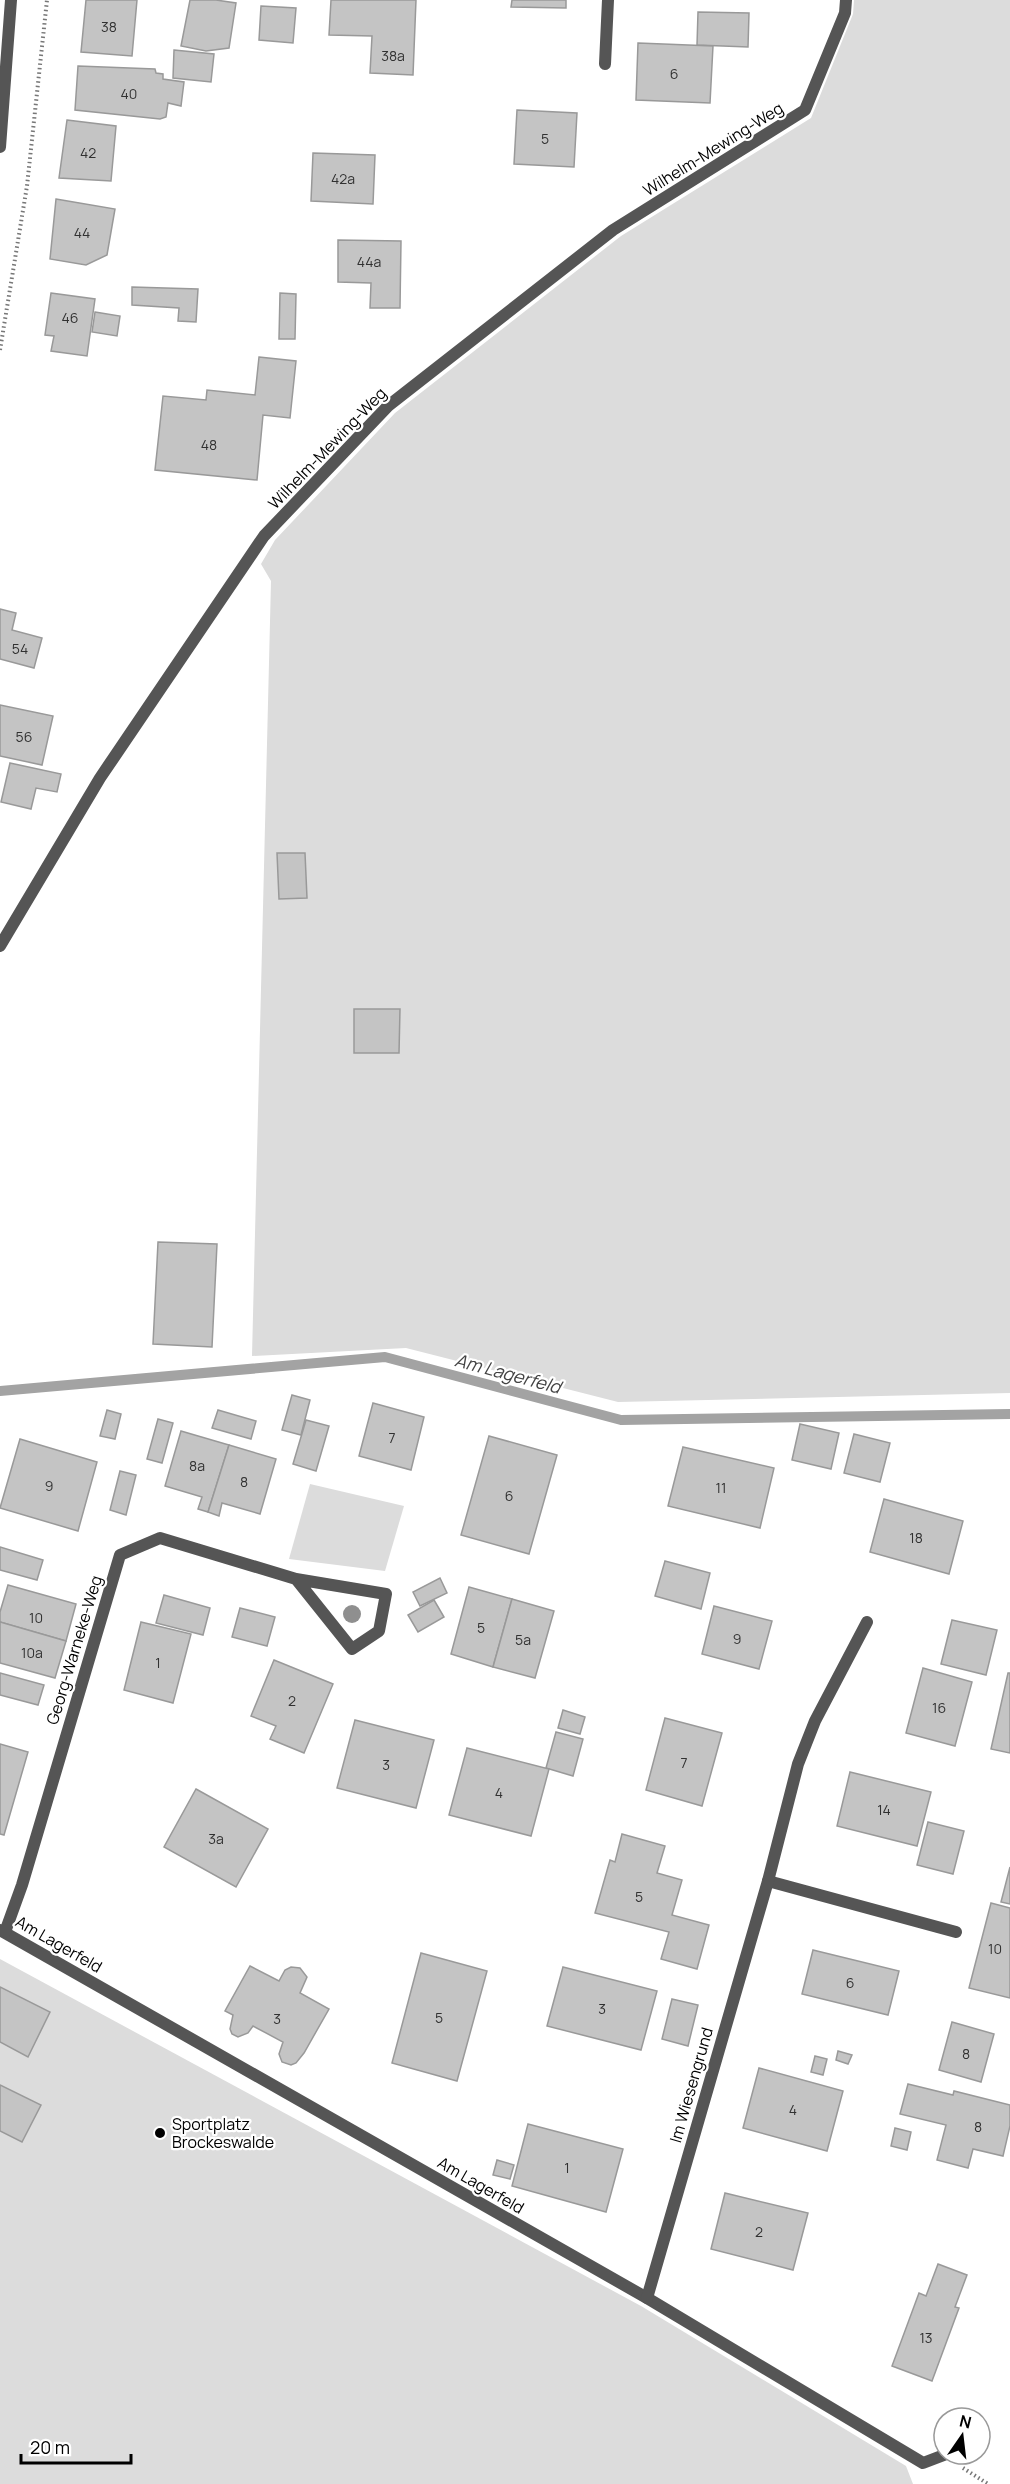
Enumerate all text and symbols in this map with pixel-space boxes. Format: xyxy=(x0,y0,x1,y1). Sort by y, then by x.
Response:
house number: 38 xyxy=(101,17,117,36)
house number: 38a xyxy=(381,46,405,65)
house number: 6 xyxy=(670,64,678,83)
house number: 40 xyxy=(121,84,137,103)
street label: Wilhelm-Mewing-Weg xyxy=(639,97,787,201)
house number: 5 xyxy=(541,129,549,148)
house number: 42 xyxy=(80,143,96,162)
house number: 42a xyxy=(331,169,355,188)
house number: 44 xyxy=(74,223,90,242)
house number: 44a xyxy=(357,252,381,271)
house number: 46 xyxy=(62,308,78,327)
street label: Wilhelm-Mewing-Weg xyxy=(263,382,391,514)
house number: 48 xyxy=(201,435,217,454)
house number: 54 xyxy=(12,639,28,658)
house number: 56 xyxy=(16,727,32,746)
water label: Am Lagerfeld xyxy=(452,1347,566,1399)
house number: 7 xyxy=(388,1428,396,1447)
house number: 8a xyxy=(189,1456,205,1475)
house number: 8 xyxy=(240,1472,248,1491)
house number: 9 xyxy=(45,1476,53,1495)
house number: 11 xyxy=(716,1478,726,1497)
house number: 6 xyxy=(505,1486,513,1505)
house number: 18 xyxy=(909,1528,923,1547)
street label: Georg-Warneke-Weg xyxy=(41,1573,107,1727)
house number: 10 xyxy=(29,1608,43,1627)
house number: 5 xyxy=(477,1618,485,1637)
house number: 9 xyxy=(733,1629,741,1648)
house number: 5a xyxy=(515,1630,531,1649)
house number: 10a xyxy=(21,1643,43,1662)
house number: 1 xyxy=(155,1653,161,1672)
house number: 2 xyxy=(288,1691,296,1710)
house number: 16 xyxy=(932,1698,946,1717)
house number: 7 xyxy=(680,1753,688,1772)
house number: 3 xyxy=(382,1755,390,1774)
house number: 4 xyxy=(495,1783,503,1802)
house number: 14 xyxy=(877,1800,891,1819)
house number: 3a xyxy=(208,1829,224,1848)
house number: 5 xyxy=(635,1887,643,1906)
street label: Am Lagerfeld xyxy=(12,1910,106,1978)
house number: 10 xyxy=(988,1939,1002,1958)
house number: 6 xyxy=(846,1973,854,1992)
house number: 3 xyxy=(598,1999,606,2018)
house number: 5 xyxy=(435,2008,443,2027)
house number: 3 xyxy=(273,2009,281,2028)
street label: Im Wiesengrund xyxy=(664,2025,718,2145)
house number: 8 xyxy=(962,2044,970,2063)
house number: 4 xyxy=(789,2100,797,2119)
place label: Sportplatz Brockeswalde xyxy=(172,2113,274,2153)
house number: 8 xyxy=(974,2117,982,2136)
marker: Sportplatz Brockeswalde xyxy=(153,2126,167,2140)
street label: Am Lagerfeld xyxy=(434,2151,528,2219)
house number: 1 xyxy=(564,2158,570,2177)
house number: 2 xyxy=(755,2222,763,2241)
house number: 13 xyxy=(919,2328,933,2347)
north arrow xyxy=(932,2406,992,2466)
text: N xyxy=(957,2409,974,2434)
scale bar xyxy=(21,2427,130,2465)
text: 20 m xyxy=(30,2435,70,2459)

